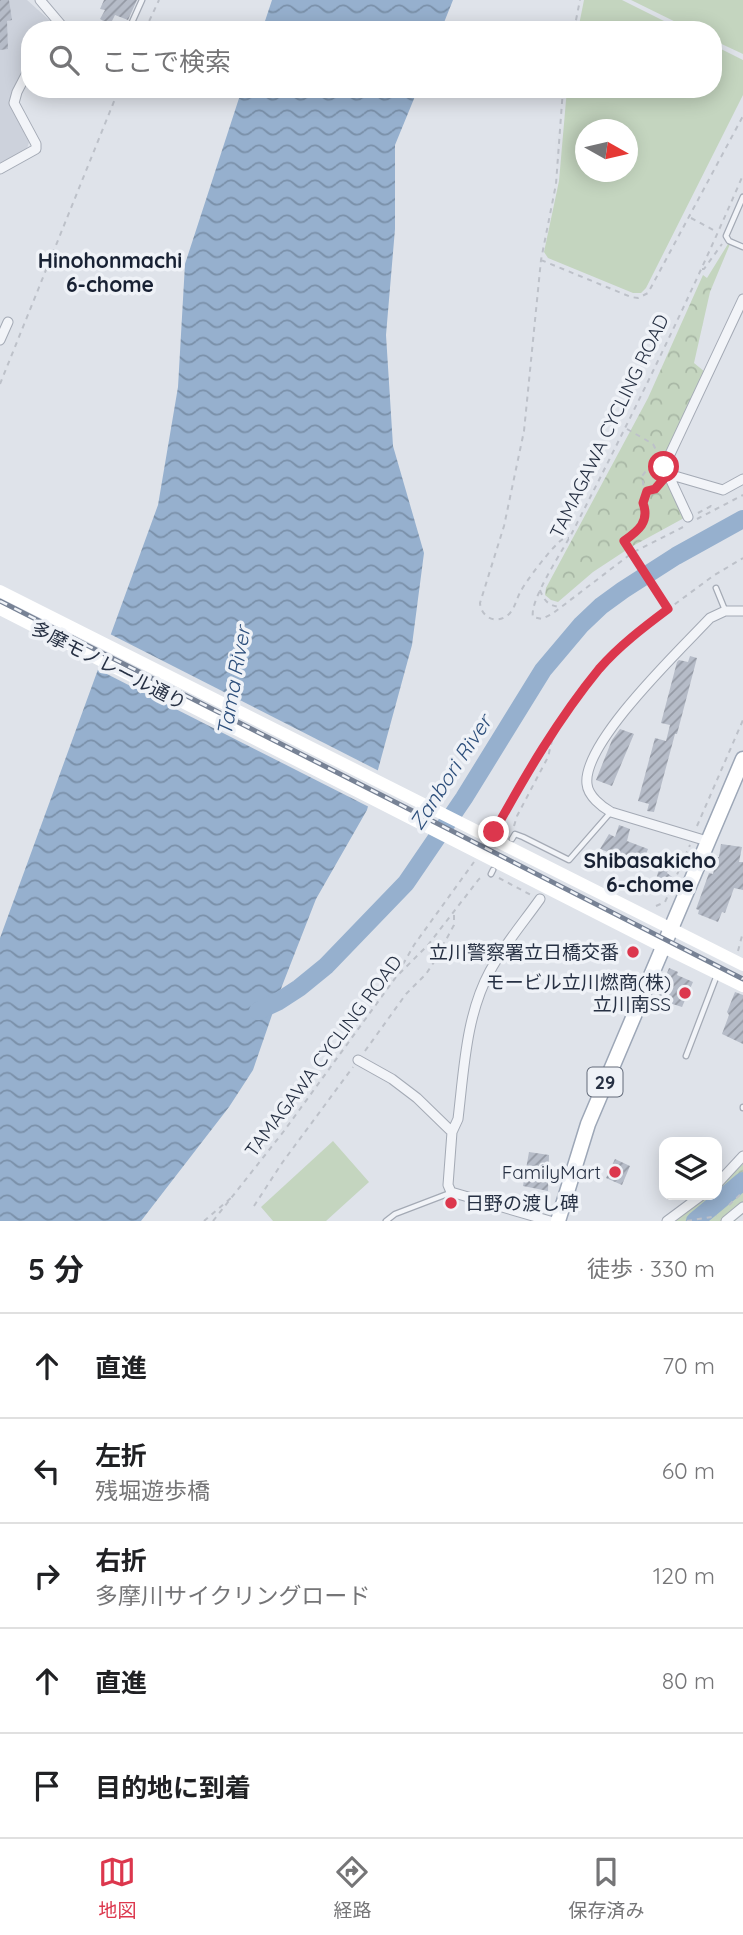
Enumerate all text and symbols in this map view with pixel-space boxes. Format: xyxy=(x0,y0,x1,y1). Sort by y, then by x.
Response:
search box xyxy=(21,21,722,98)
icon: search xyxy=(45,41,83,79)
text: ここで検索 xyxy=(101,45,231,78)
north arrow xyxy=(575,119,638,182)
district label: Hinohonmachi 6-chome xyxy=(38,247,182,297)
street label: TAMAGAWA CYCLING ROAD xyxy=(544,310,674,542)
route start xyxy=(648,451,679,482)
street label: 多摩モノレール通り xyxy=(27,615,191,715)
water label: Tama River xyxy=(211,621,256,738)
water label: Zanbori River xyxy=(403,707,498,834)
route end xyxy=(478,816,509,847)
district label: Shibasakicho 6-chome xyxy=(584,847,716,897)
place label: 立川警察署立日橋交番 xyxy=(429,940,619,964)
marker: 立川警察署立日橋交番 xyxy=(625,944,641,960)
street label: TAMAGAWA CYCLING ROAD xyxy=(239,950,407,1162)
place label: モービル立川燃商(株) 立川南SS xyxy=(486,970,671,1016)
marker: モービル立川燃商(株) 立川南SS xyxy=(677,985,693,1001)
road number: 29 xyxy=(588,1068,622,1097)
map controls xyxy=(659,1137,722,1200)
button: layers xyxy=(659,1137,722,1200)
place label: FamilyMart xyxy=(502,1160,601,1184)
marker: FamilyMart xyxy=(607,1164,623,1180)
place label: 日野の渡し碑 xyxy=(465,1191,579,1215)
marker: 日野の渡し碑 xyxy=(443,1195,459,1211)
text: 5 分 xyxy=(28,1250,84,1288)
text: 徒歩 · 330 m xyxy=(587,1254,715,1283)
icon: ahead xyxy=(28,1347,66,1385)
text: 直進 xyxy=(95,1351,147,1384)
text: 70 m xyxy=(662,1351,715,1380)
text: 左折 xyxy=(95,1439,147,1472)
icon: left xyxy=(28,1452,66,1490)
text: 60 m xyxy=(662,1456,715,1485)
text: 残堀遊歩橋 xyxy=(95,1476,210,1505)
text: 右折 xyxy=(95,1544,147,1577)
icon: right xyxy=(28,1557,66,1595)
text: 120 m xyxy=(653,1561,715,1590)
text: 多摩川サイクリングロード xyxy=(95,1581,371,1610)
icon: ahead xyxy=(28,1662,66,1700)
text: 直進 xyxy=(95,1666,147,1699)
text: 80 m xyxy=(662,1666,715,1695)
icon: arrive xyxy=(28,1767,66,1805)
text: 目的地に到着 xyxy=(95,1771,251,1804)
tab: 地図 xyxy=(98,1853,137,1922)
tab: 経路 xyxy=(333,1853,372,1922)
tab: 保存済み xyxy=(568,1853,645,1922)

